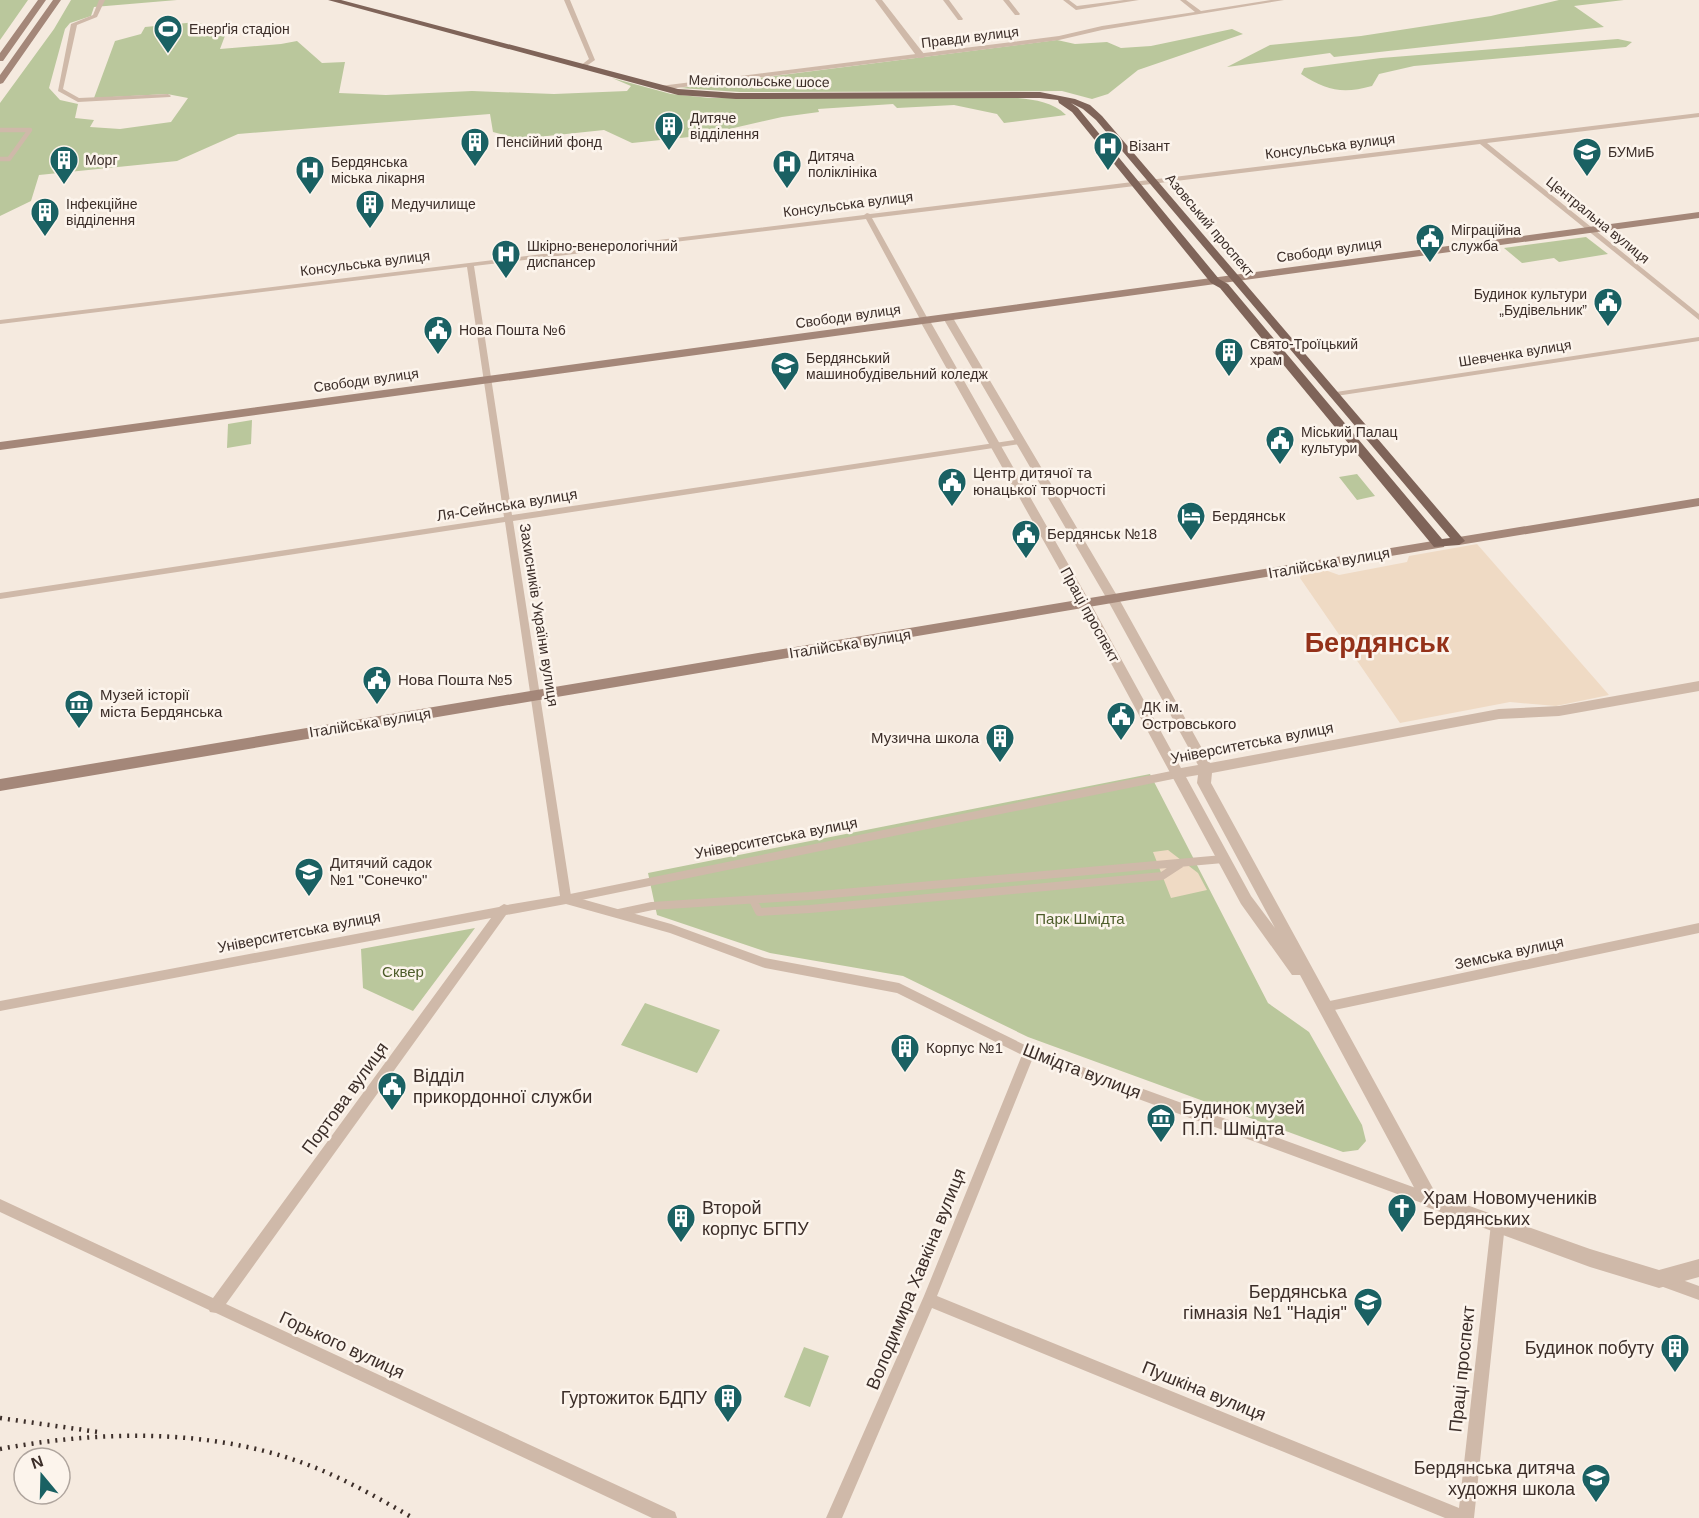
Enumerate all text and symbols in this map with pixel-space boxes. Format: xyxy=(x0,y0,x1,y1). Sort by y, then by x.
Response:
sports icon: Енерґія стадіон xyxy=(152,13,184,55)
place label: Енерґія стадіон xyxy=(189,21,290,37)
street label: Правди вулиця xyxy=(920,23,1020,51)
street label: Мелітопольське шосе xyxy=(688,72,830,90)
building icon: Дитяче відділення xyxy=(653,110,685,152)
place label: Дитяче відділення xyxy=(690,110,759,142)
building icon: Пенсійний фонд xyxy=(459,126,491,168)
hospital icon: Візант xyxy=(1092,130,1124,172)
street label: Консульська вулиця xyxy=(1264,130,1396,162)
place label: Пенсійний фонд xyxy=(496,134,602,150)
school or university icon: БУМиБ xyxy=(1571,136,1603,178)
place label: Візант xyxy=(1129,138,1170,154)
building icon: Морг xyxy=(48,144,80,186)
place label: БУМиБ xyxy=(1608,144,1654,160)
hospital icon: Дитяча поліклініка xyxy=(771,148,803,190)
place label: Дитяча поліклініка xyxy=(808,148,877,180)
place label: Морг xyxy=(85,152,118,168)
hospital icon: Бердянська міська лікарня xyxy=(294,154,326,196)
place label: Бердянська міська лікарня xyxy=(331,154,425,186)
street label: Азовський проспект xyxy=(1162,171,1258,280)
street label: Центральна вулиця xyxy=(1543,173,1653,267)
building icon: Медучилище xyxy=(354,188,386,230)
street label: Консульська вулиця xyxy=(782,188,914,220)
building icon: Інфекційне відділення xyxy=(29,196,61,238)
place label: Інфекційне відділення xyxy=(66,196,138,228)
place label: Медучилище xyxy=(391,196,476,212)
public building icon: Міграційна служба xyxy=(1414,222,1446,264)
place label: Міграційна служба xyxy=(1451,222,1521,254)
street label: Свободи вулиця xyxy=(1275,235,1383,265)
hospital icon: Шкірно-венерологічний диспансер xyxy=(490,238,522,280)
place label: Шкірно-венерологічний диспансер xyxy=(527,238,678,270)
street label: Консульська вулиця xyxy=(299,247,431,279)
place label: Будинок культури „Будівельник” xyxy=(1474,286,1587,318)
public building icon: Будинок культури „Будівельник” xyxy=(1592,286,1624,328)
street label: Свободи вулиця xyxy=(794,301,902,331)
public building icon: Нова Пошта №6 xyxy=(422,314,454,356)
place label: Нова Пошта №6 xyxy=(459,322,566,338)
building icon: Свято-Троїцький храм xyxy=(1213,336,1245,378)
place label: Свято-Троїцький храм xyxy=(1250,336,1358,368)
street label: Шевченка вулиця xyxy=(1458,336,1572,370)
school or university icon: Бердянський машинобудівельний коледж xyxy=(769,350,801,392)
place label: Бердянський машинобудівельний коледж xyxy=(806,350,988,382)
street label: Свободи вулиця xyxy=(312,365,420,395)
public building icon: Міський Палац культури xyxy=(1264,424,1296,466)
place label: Міський Палац культури xyxy=(1301,424,1398,456)
place label: Центр дитячої та юнацької творчості xyxy=(973,464,1106,498)
public building icon: Центр дитячої та юнацької творчості xyxy=(936,466,968,508)
street label: Ля-Сейнська вулиця xyxy=(435,485,578,524)
hotel icon: Бердянськ xyxy=(1175,500,1207,542)
place label: Бердянськ xyxy=(1212,507,1286,524)
public building icon: Бердянськ №18 xyxy=(1010,518,1042,560)
street label: Захисників України вулиця xyxy=(517,522,562,708)
place label: Бердянськ №18 xyxy=(1047,525,1157,542)
street label: Італійська вулиця xyxy=(1267,543,1391,582)
street label: Праці проспект xyxy=(1057,564,1124,665)
street label: Італійська вулиця xyxy=(788,625,912,662)
district label: Бердянськ xyxy=(1305,628,1450,658)
public building icon: Нова Пошта №5 xyxy=(361,664,393,706)
place label: Нова Пошта №5 xyxy=(398,671,512,688)
place label: Музей історії міста Бердянська xyxy=(100,686,223,720)
museum icon: Музей історії міста Бердянська xyxy=(63,688,95,730)
place label: ДК ім. Островського xyxy=(1142,698,1236,732)
public building icon: ДК ім. Островського xyxy=(1105,700,1137,742)
street label: Італійська вулиця xyxy=(308,704,432,741)
street label: Університетська вулиця xyxy=(1169,718,1335,767)
building icon: Музична школа xyxy=(984,722,1016,764)
place label: Музична школа xyxy=(871,729,980,746)
street label: Університетська вулиця xyxy=(693,813,859,862)
place label: Дитячий садок №1 "Сонечко" xyxy=(330,854,432,888)
school or university icon: Дитячий садок №1 "Сонечко" xyxy=(293,856,325,898)
street label: Університетська вулиця xyxy=(216,907,382,956)
park label: Парк Шмідта xyxy=(1035,910,1125,927)
street label: Земська вулиця xyxy=(1453,933,1565,972)
park label: Сквер xyxy=(382,963,424,980)
building icon: Корпус №1 xyxy=(889,1032,921,1074)
street label: Портова вулиця xyxy=(298,1038,392,1158)
place label: Корпус №1 xyxy=(926,1039,1003,1056)
street label: Шмідта вулиця xyxy=(1020,1039,1144,1103)
place label: Відділ прикордонної служби xyxy=(413,1066,592,1107)
public building icon: Відділ прикордонної служби xyxy=(376,1070,408,1112)
place label: Будинок музей П.П. Шмідта xyxy=(1182,1098,1305,1139)
museum icon: Будинок музей П.П. Шмідта xyxy=(1145,1102,1177,1144)
street label: Володимира Хавкіна вулиця xyxy=(862,1165,970,1393)
place label: Храм Новомучеників Бердянських xyxy=(1423,1188,1597,1229)
church icon: Храм Новомучеників Бердянських xyxy=(1386,1192,1418,1234)
place label: Второй корпус БГПУ xyxy=(702,1198,809,1239)
building icon: Второй корпус БГПУ xyxy=(665,1202,697,1244)
place label: Бердянська гімназія №1 "Надія" xyxy=(1183,1282,1348,1323)
school or university icon: Бердянська гімназія №1 "Надія" xyxy=(1352,1286,1384,1328)
street label: Праці проспект xyxy=(1445,1305,1479,1433)
street label: Горького вулиця xyxy=(276,1307,408,1383)
building icon: Будинок побуту xyxy=(1659,1332,1691,1374)
place label: Будинок побуту xyxy=(1525,1338,1654,1358)
street label: Пушкіна вулиця xyxy=(1139,1357,1269,1425)
building icon: Гуртожиток БДПУ xyxy=(712,1382,744,1424)
place label: Гуртожиток БДПУ xyxy=(561,1388,708,1408)
north arrow xyxy=(12,1446,72,1506)
text: N xyxy=(29,1452,46,1472)
place label: Бердянська дитяча художня школа xyxy=(1414,1458,1576,1499)
school or university icon: Бердянська дитяча художня школа xyxy=(1580,1462,1612,1504)

